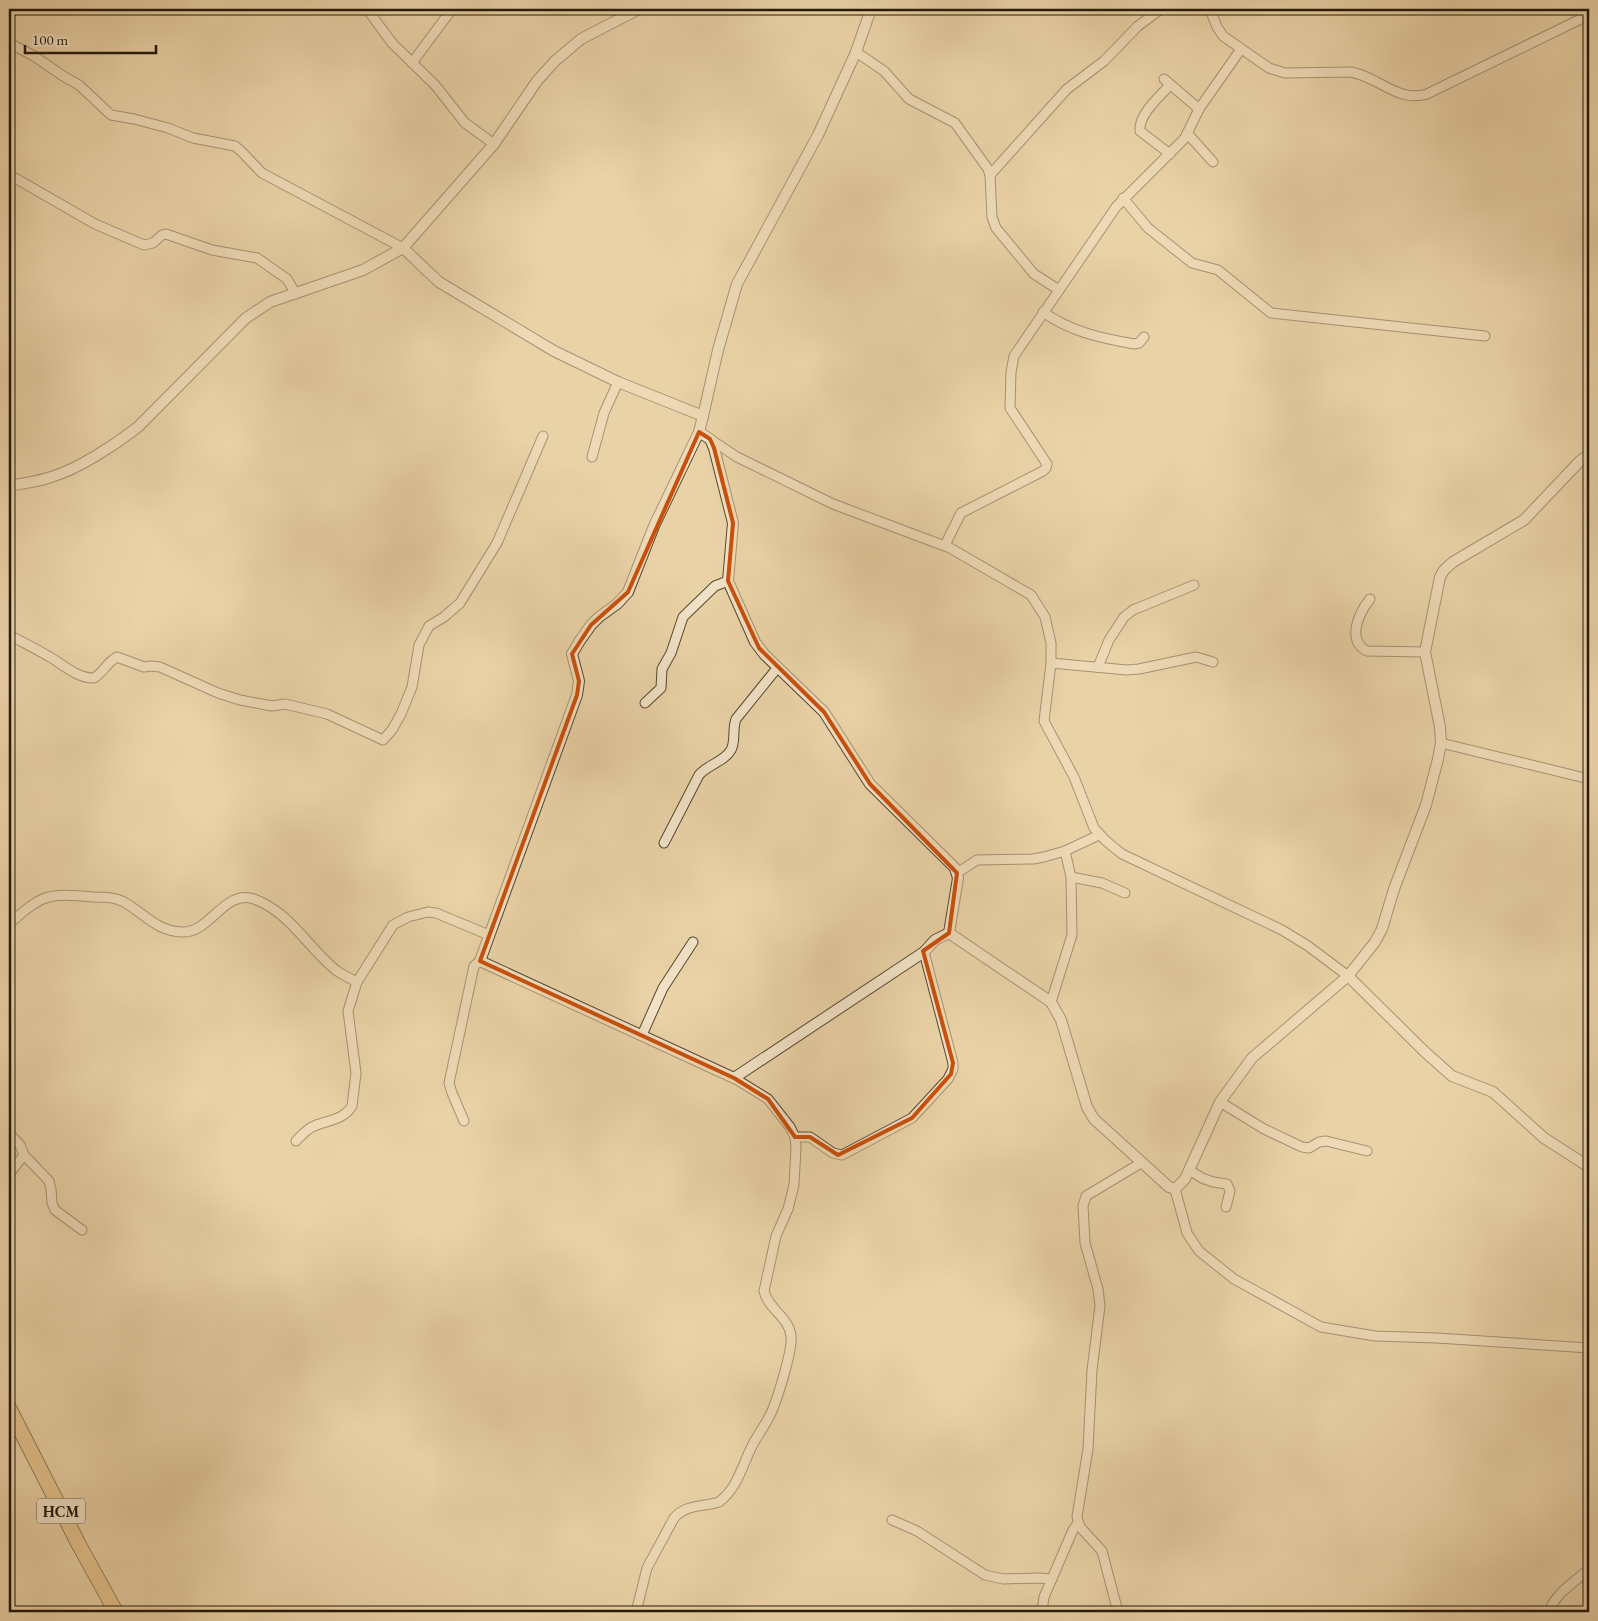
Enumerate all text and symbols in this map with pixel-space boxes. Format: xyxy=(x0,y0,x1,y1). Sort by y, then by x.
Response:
scale bar xyxy=(25,22,156,54)
text: 100 m xyxy=(32,30,69,49)
road number: HCM xyxy=(37,1498,85,1524)

